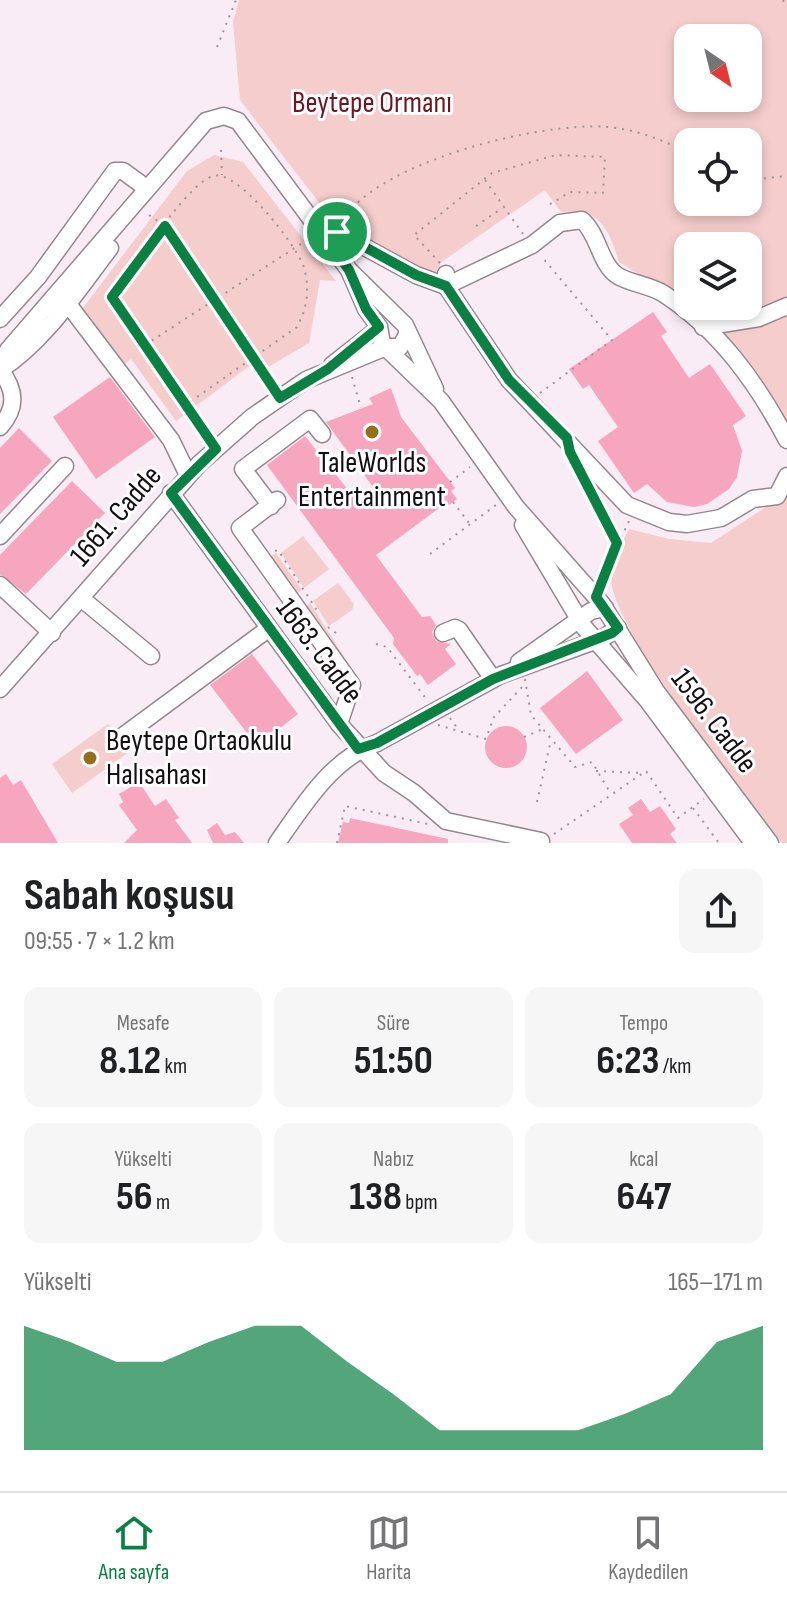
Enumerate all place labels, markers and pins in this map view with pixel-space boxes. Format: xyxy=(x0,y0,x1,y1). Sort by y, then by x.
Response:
pin xyxy=(303,198,371,266)
marker: TaleWorlds Entertainment xyxy=(363,423,381,441)
place label: TaleWorlds Entertainment xyxy=(298,445,446,515)
place label: Beytepe Ortaokulu Halısahası xyxy=(106,723,292,793)
marker: Beytepe Ortaokulu Halısahası xyxy=(81,749,99,767)

